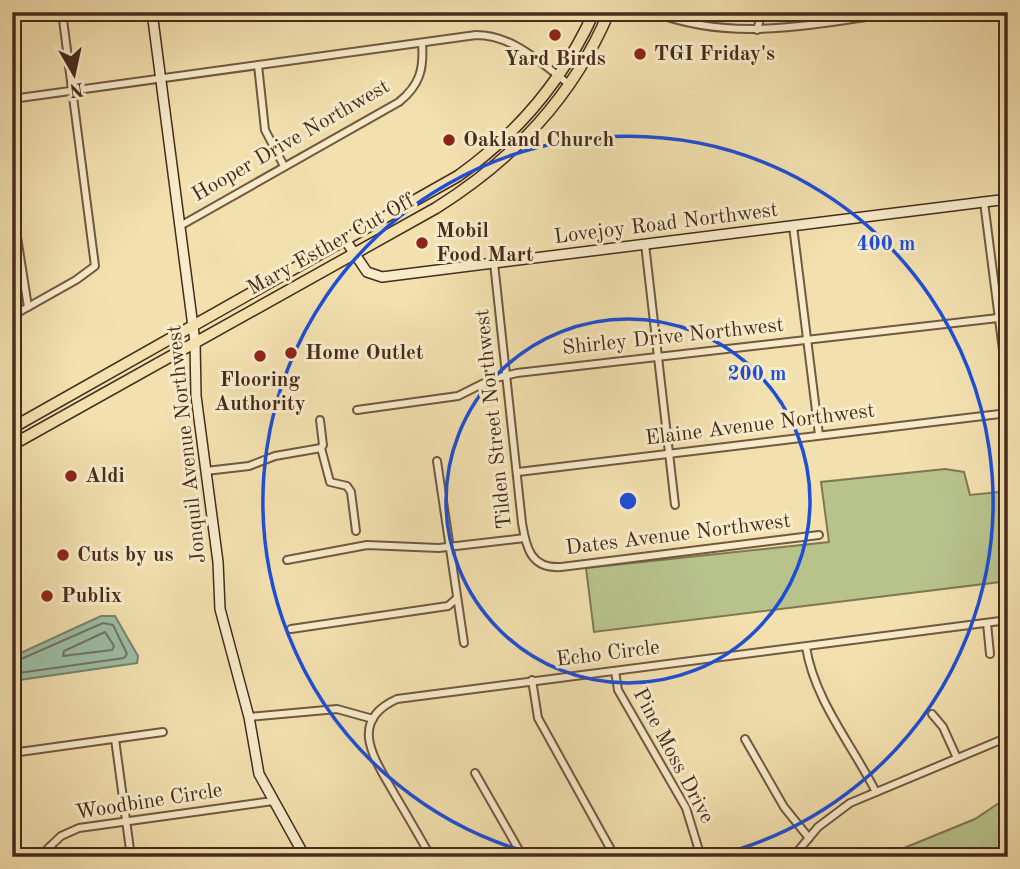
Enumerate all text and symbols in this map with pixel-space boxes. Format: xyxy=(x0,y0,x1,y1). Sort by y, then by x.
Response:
marker: Yard Birds xyxy=(547,27,563,43)
north arrow xyxy=(38,38,108,108)
place label: TGI Friday's xyxy=(654,44,775,65)
marker: TGI Friday's xyxy=(632,46,648,62)
place label: Yard Birds xyxy=(504,49,606,70)
street label: Hooper Drive Northwest xyxy=(189,76,393,206)
text: N xyxy=(67,78,85,99)
place label: Oakland Church xyxy=(463,130,614,151)
marker: Oakland Church xyxy=(441,132,457,148)
street label: Mary Esther Cut Off xyxy=(244,190,419,300)
street label: Lovejoy Road Northwest xyxy=(553,200,779,248)
place label: Mobil Food Mart xyxy=(436,221,534,266)
text: 400 m xyxy=(856,234,916,255)
marker: Mobil Food Mart xyxy=(414,235,430,251)
street label: Tilden Street Northwest xyxy=(472,308,516,530)
street label: Shirley Drive Northwest xyxy=(561,315,785,359)
street label: Jonquil Avenue Northwest xyxy=(164,324,210,564)
place label: Home Outlet xyxy=(305,343,424,364)
marker: Home Outlet xyxy=(283,345,299,361)
marker: Flooring Authority xyxy=(252,348,268,364)
text: 200 m xyxy=(727,364,787,385)
place label: Flooring Authority xyxy=(214,370,306,415)
street label: Elaine Avenue Northwest xyxy=(644,400,876,450)
place label: Aldi xyxy=(85,466,125,487)
marker: Aldi xyxy=(63,468,79,484)
centre of rings xyxy=(616,489,640,513)
street label: Dates Avenue Northwest xyxy=(564,511,792,559)
place label: Cuts by us xyxy=(77,545,174,566)
marker: Cuts by us xyxy=(55,547,71,563)
place label: Publix xyxy=(61,586,122,607)
marker: Publix xyxy=(39,588,55,604)
street label: Echo Circle xyxy=(555,637,661,671)
street label: Pine Moss Drive xyxy=(629,685,717,827)
street label: Woodbine Circle xyxy=(74,780,224,824)

